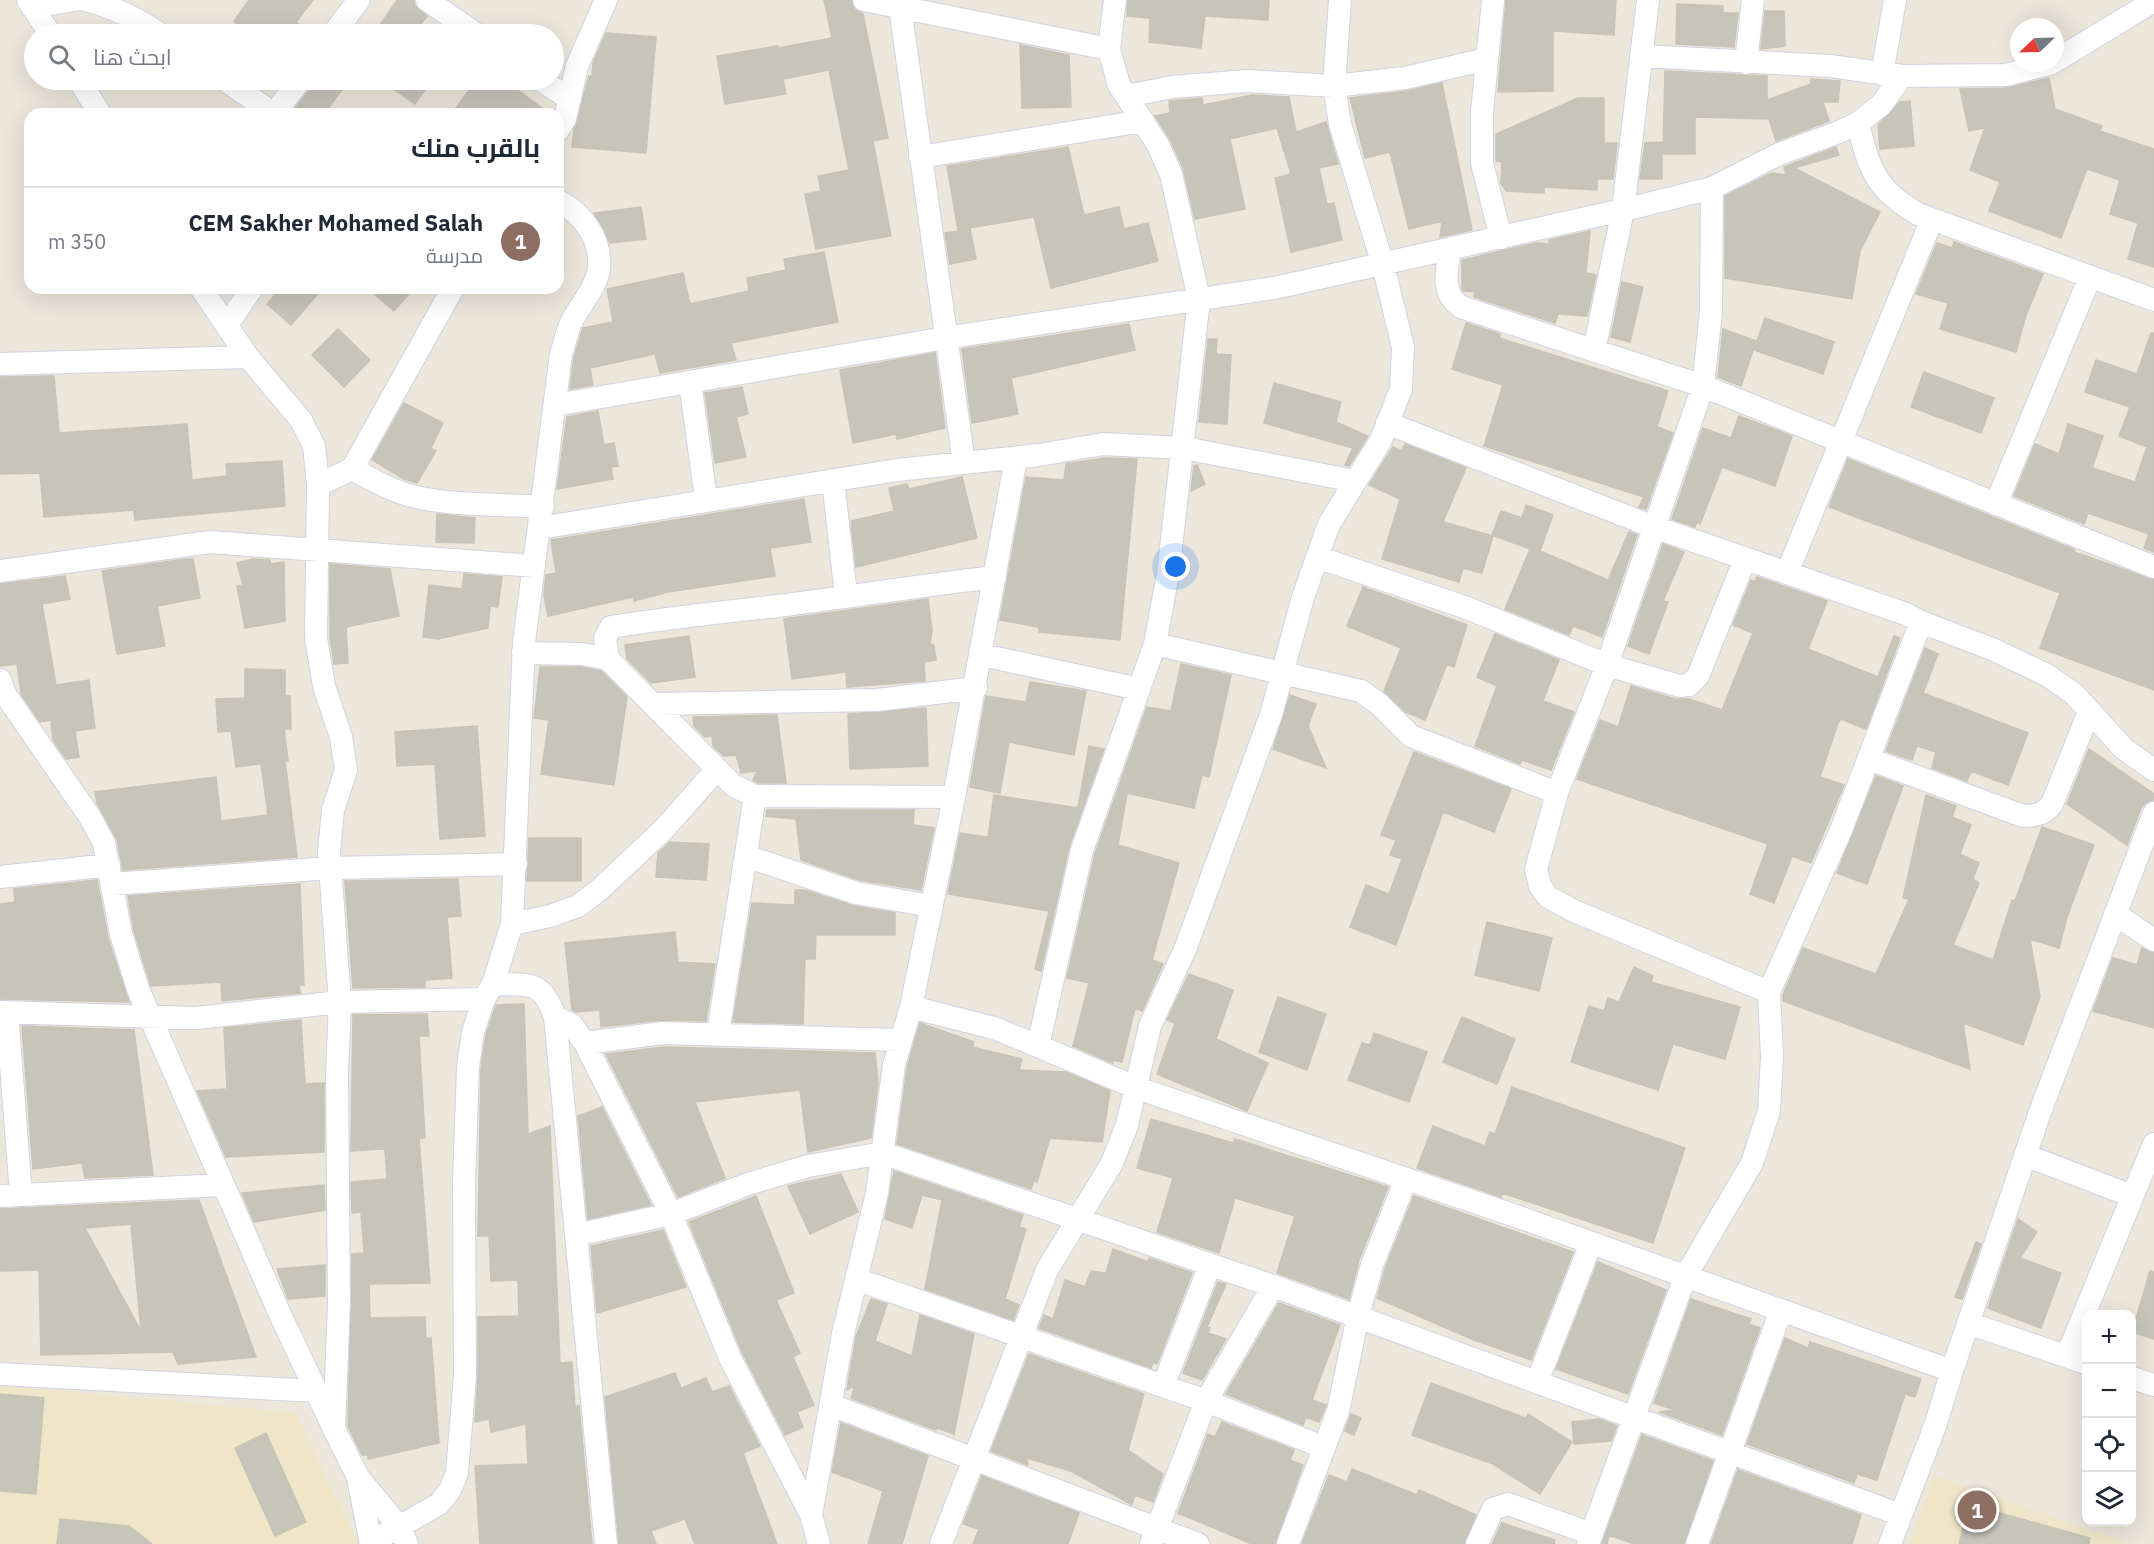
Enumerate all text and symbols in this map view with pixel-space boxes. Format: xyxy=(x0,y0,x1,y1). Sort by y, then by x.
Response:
north arrow xyxy=(2010,18,2064,72)
search box xyxy=(24,24,564,90)
icon: search xyxy=(45,41,78,74)
text: ابحث هنا xyxy=(93,42,172,71)
text: بالقرب منك xyxy=(411,130,540,164)
text: CEM Sakher Mohamed Salah xyxy=(188,208,483,237)
text: 350 m xyxy=(48,228,106,255)
text: 1 xyxy=(515,228,527,255)
text: مدرسة xyxy=(426,242,483,269)
your location xyxy=(1161,552,1190,581)
map controls xyxy=(2082,1310,2136,1526)
button: + xyxy=(2082,1310,2136,1364)
button: − xyxy=(2082,1364,2136,1418)
button: locate xyxy=(2082,1418,2136,1472)
button: layers xyxy=(2082,1472,2136,1526)
pin: 1 xyxy=(1958,1488,1996,1532)

